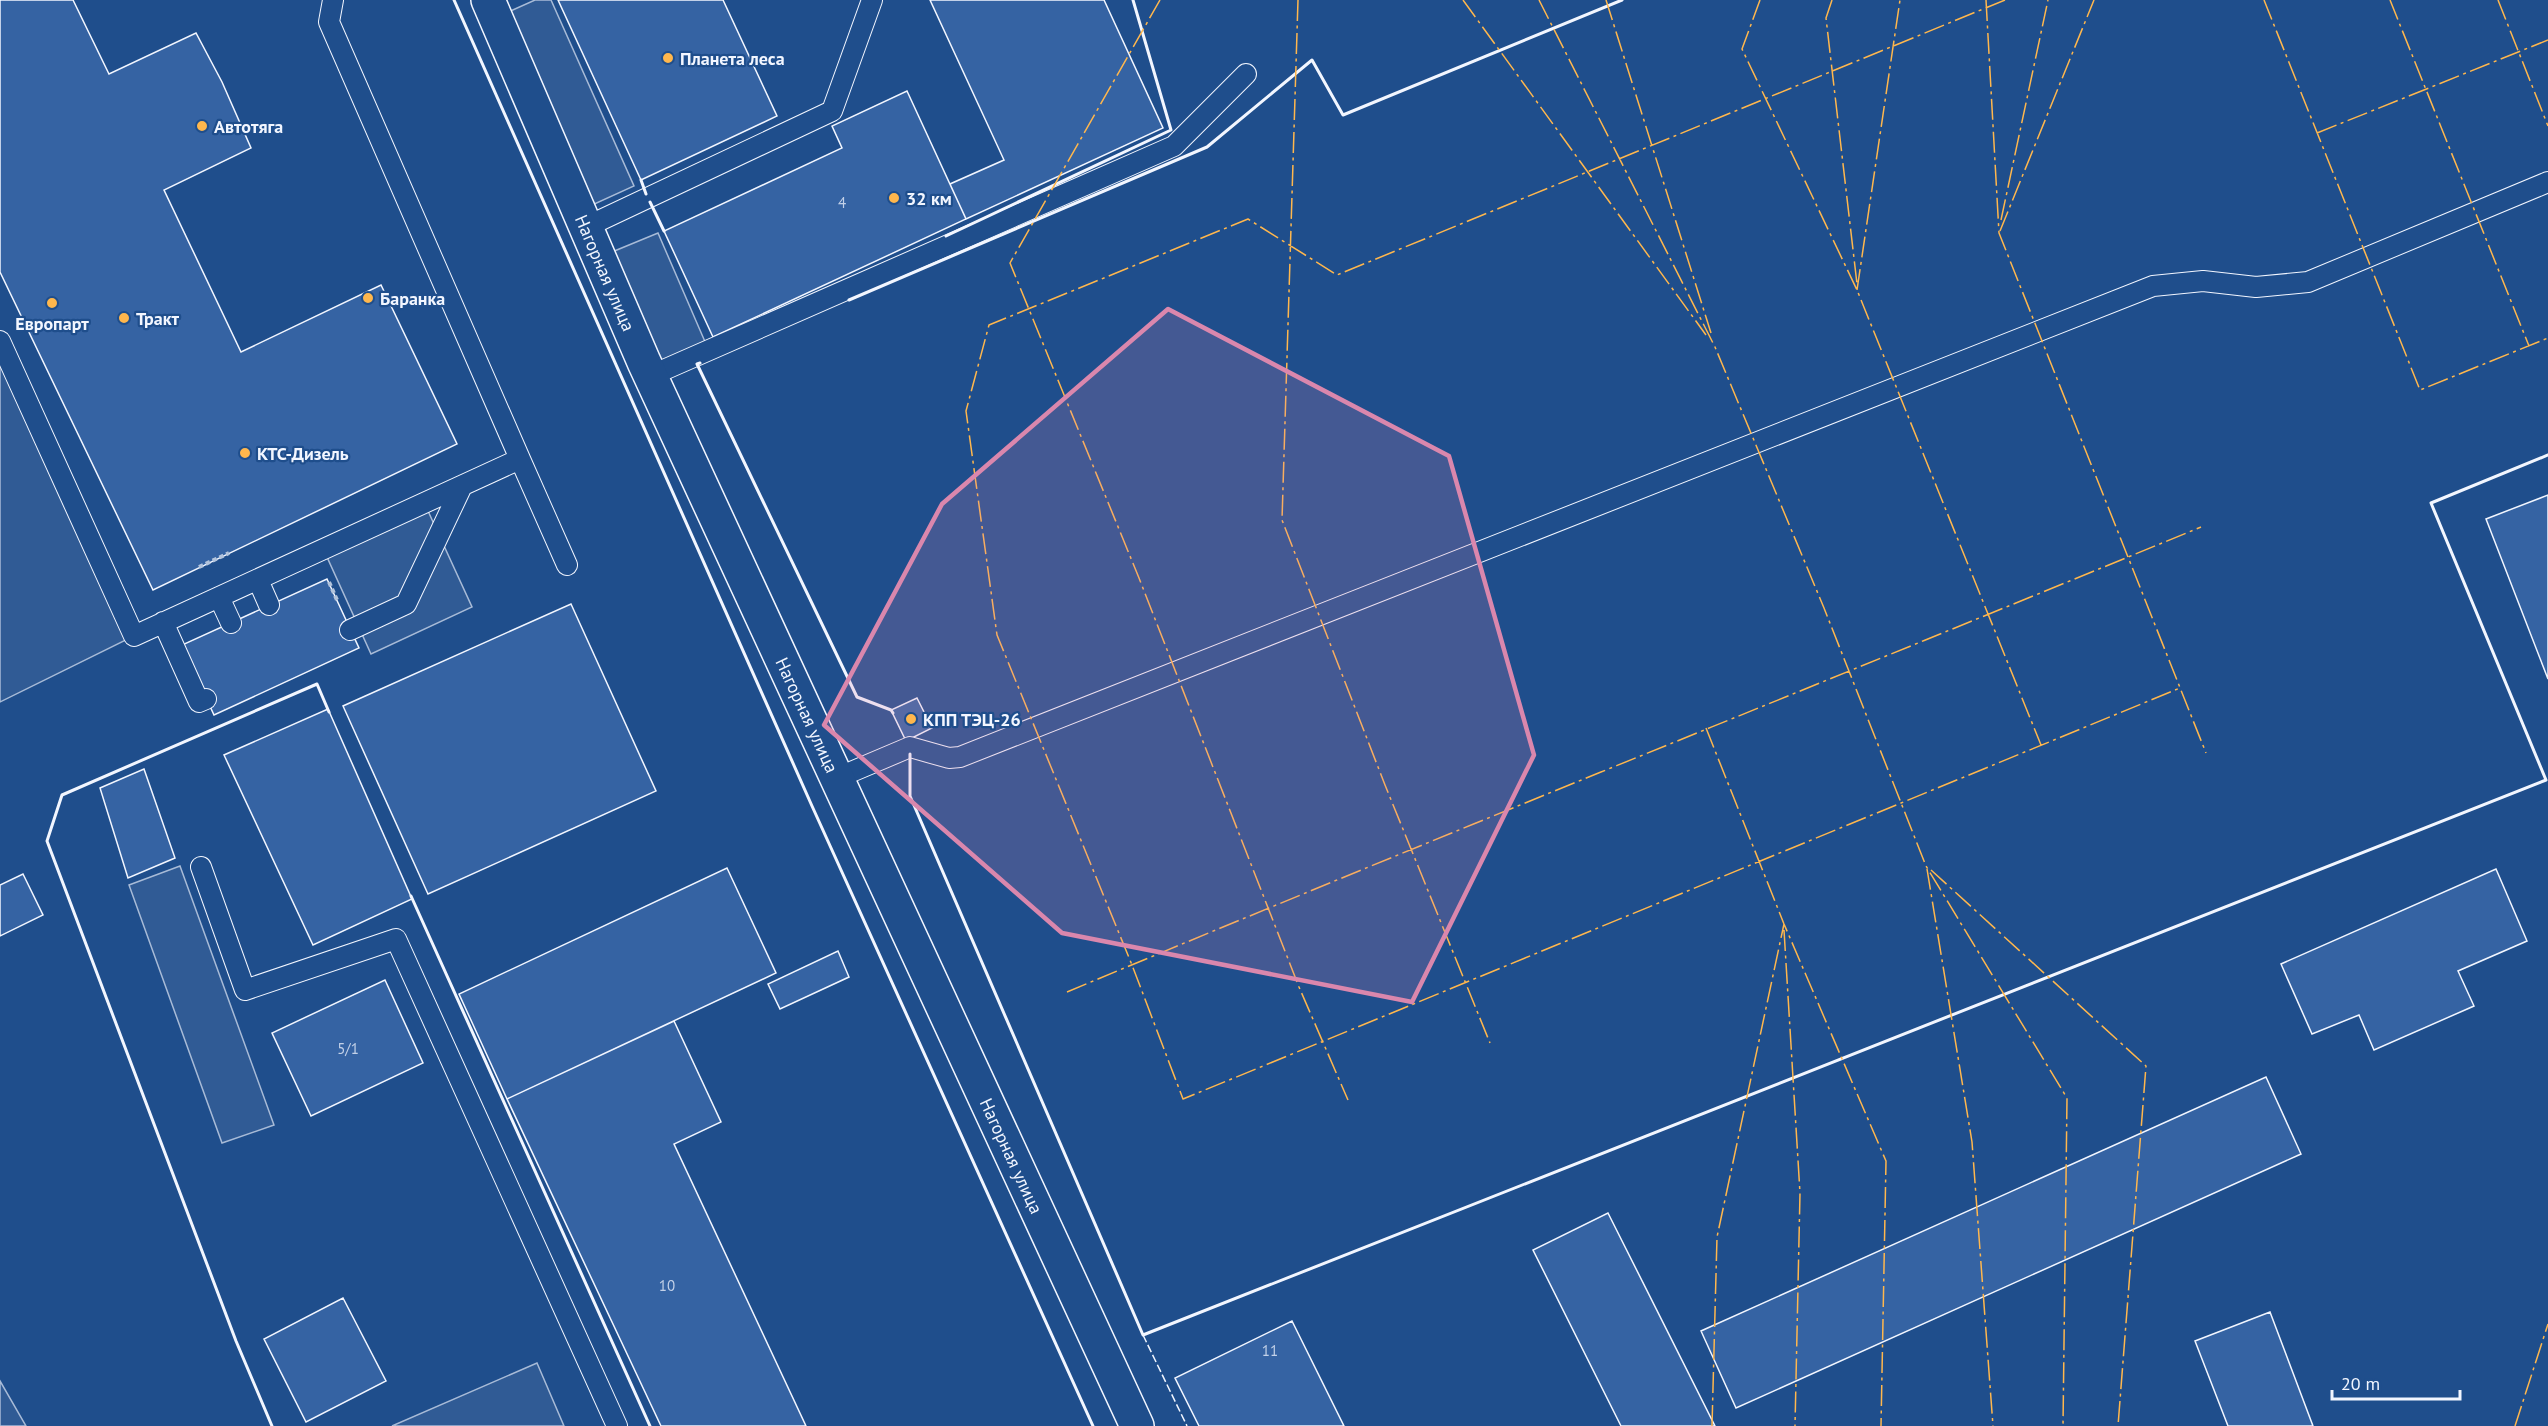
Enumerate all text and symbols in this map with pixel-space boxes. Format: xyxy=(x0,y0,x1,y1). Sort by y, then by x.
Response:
place label: Планета леса xyxy=(680,47,785,70)
marker: Планета леса xyxy=(661,51,675,65)
place label: Автотяга xyxy=(214,115,283,138)
marker: Автотяга xyxy=(195,119,209,133)
place label: 32 км xyxy=(906,187,952,210)
marker: 32 км xyxy=(887,191,901,205)
house number: 4 xyxy=(838,193,846,212)
street label: Нагорная улица xyxy=(570,211,641,335)
place label: Баранка xyxy=(380,287,445,310)
marker: Баранка xyxy=(361,291,375,305)
marker: Европарт xyxy=(45,296,59,310)
place label: Тракт xyxy=(136,307,180,330)
marker: Тракт xyxy=(117,311,131,325)
place label: Европарт xyxy=(15,312,89,335)
place label: КТС-Дизель xyxy=(257,442,349,465)
marker: КТС-Дизель xyxy=(238,446,252,460)
street label: Нагорная улица xyxy=(771,653,844,776)
place label: КПП ТЭЦ-26 xyxy=(923,708,1021,731)
marker: КПП ТЭЦ-26 xyxy=(904,712,918,726)
house number: 5/1 xyxy=(337,1039,359,1058)
street label: Нагорная улица xyxy=(975,1094,1048,1217)
house number: 10 xyxy=(659,1276,675,1295)
house number: 11 xyxy=(1262,1341,1278,1360)
scale bar xyxy=(2332,1363,2460,1401)
text: 20 m xyxy=(2341,1372,2380,1395)

